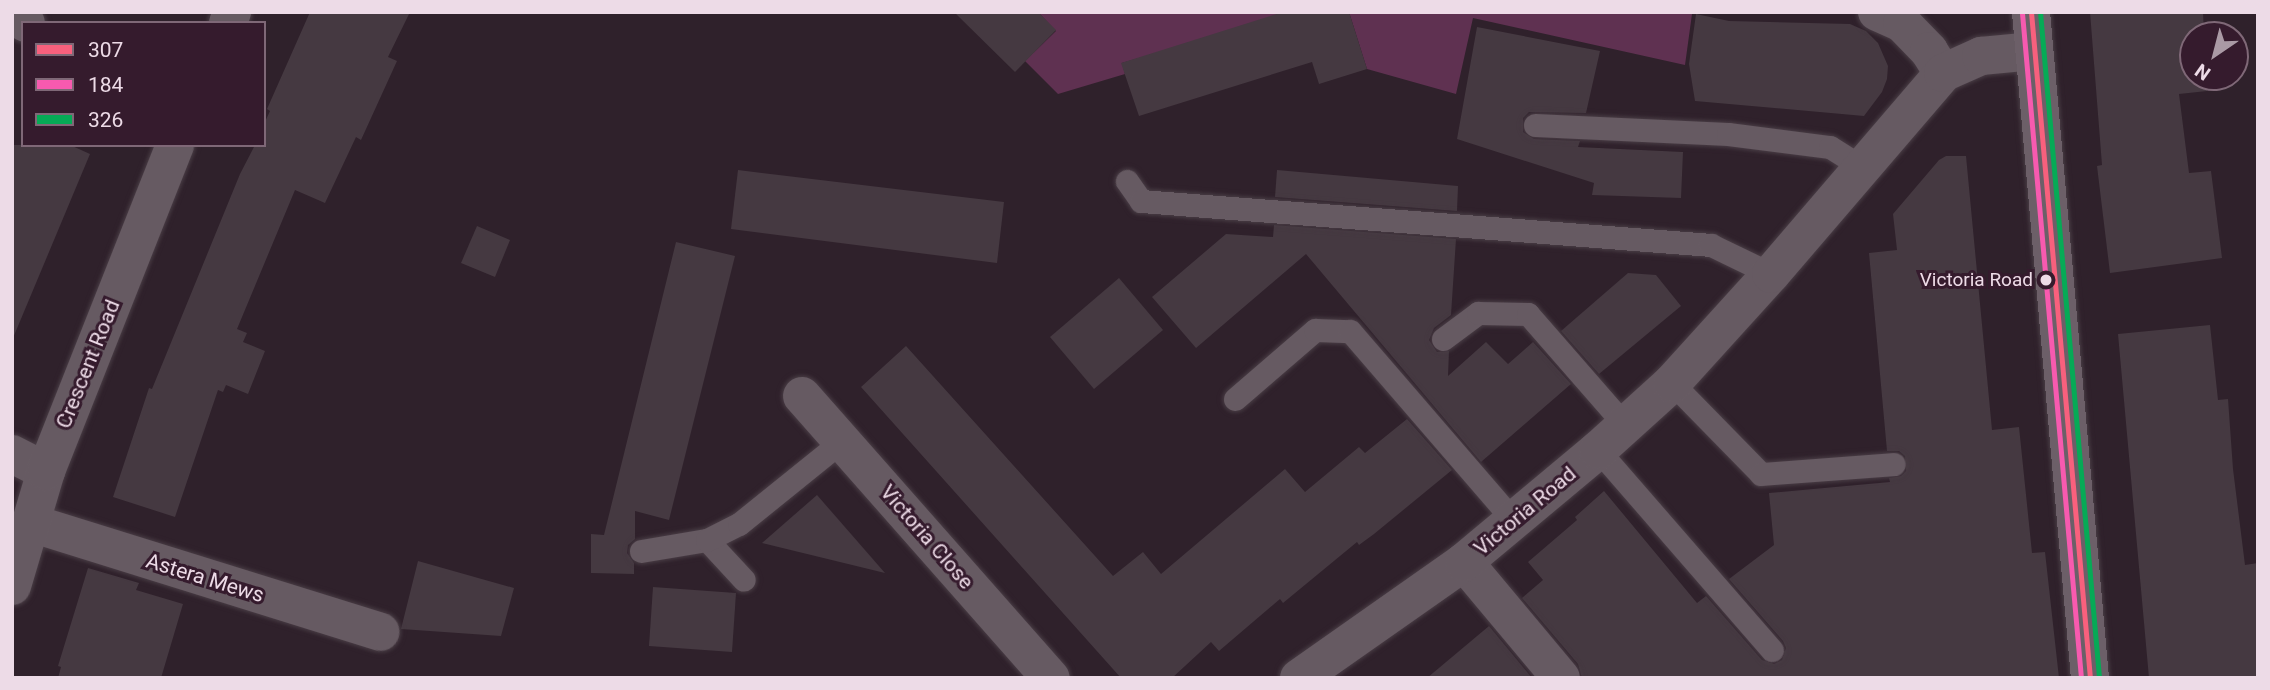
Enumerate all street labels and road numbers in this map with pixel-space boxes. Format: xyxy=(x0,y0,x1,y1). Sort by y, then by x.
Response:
street label: Crescent Road xyxy=(51,296,125,432)
street label: Victoria Road xyxy=(1469,461,1581,561)
street label: Victoria Close xyxy=(875,480,979,594)
street label: Astera Mews xyxy=(143,548,267,608)

